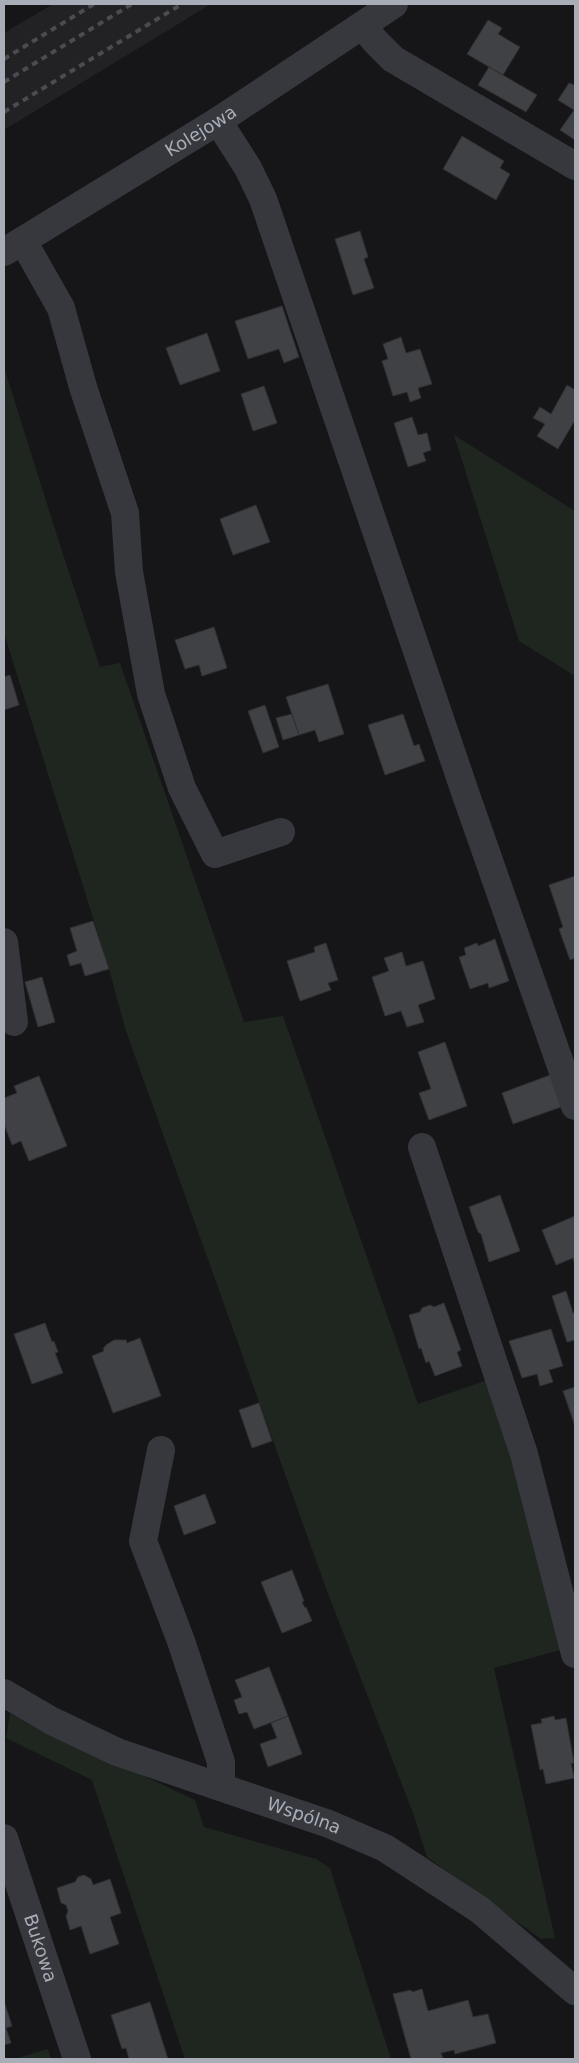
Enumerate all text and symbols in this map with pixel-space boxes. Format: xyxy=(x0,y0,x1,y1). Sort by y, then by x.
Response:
street label: Kolejowa xyxy=(161,101,240,161)
street label: Wspólna xyxy=(264,1793,344,1838)
street label: Bukowa xyxy=(20,1911,62,1985)

